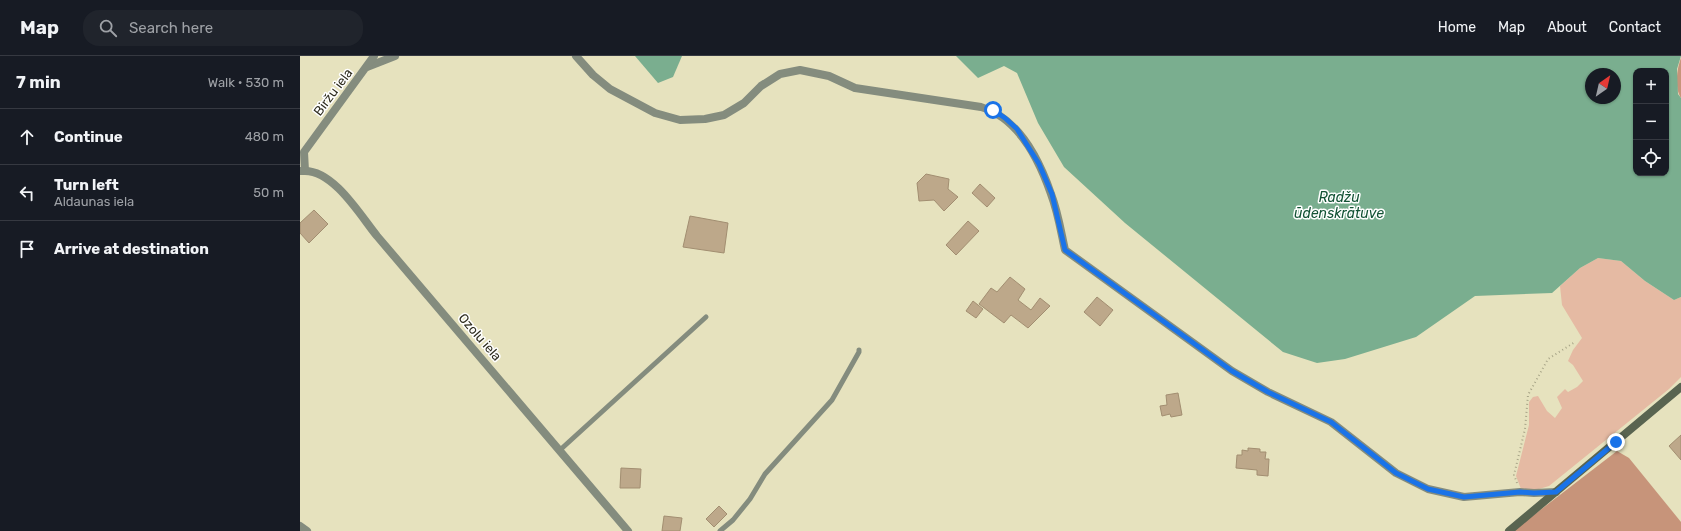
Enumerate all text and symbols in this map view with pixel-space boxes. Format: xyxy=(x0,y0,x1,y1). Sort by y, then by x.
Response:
search box xyxy=(83,10,363,46)
text: Map xyxy=(20,16,59,39)
icon: search xyxy=(97,17,119,39)
text: Search here xyxy=(129,19,213,37)
text: Home xyxy=(1438,19,1476,36)
text: Map xyxy=(1498,19,1525,36)
text: About xyxy=(1547,19,1587,36)
text: Contact xyxy=(1609,19,1661,36)
street label: Biržu iela xyxy=(310,65,356,119)
north arrow xyxy=(1585,68,1621,104)
map controls xyxy=(1633,68,1669,176)
button: + xyxy=(1633,68,1669,104)
text: 7 min xyxy=(16,72,61,92)
text: Walk · 530 m xyxy=(208,75,284,90)
route start xyxy=(984,101,1002,119)
button: − xyxy=(1633,104,1669,140)
icon: ahead xyxy=(16,126,38,148)
text: Continue xyxy=(54,128,123,146)
text: 480 m xyxy=(245,129,284,144)
button: locate xyxy=(1633,140,1669,176)
text: Turn left xyxy=(54,176,119,194)
icon: left xyxy=(16,182,38,204)
text: 50 m xyxy=(253,185,284,200)
water label: Radžu ūdenskrātuve xyxy=(1294,189,1384,222)
text: Aldaunas iela xyxy=(54,194,134,209)
icon: arrive xyxy=(16,238,38,260)
text: Arrive at destination xyxy=(54,240,209,258)
street label: Ozolu iela xyxy=(455,310,505,364)
route end xyxy=(1607,433,1625,451)

